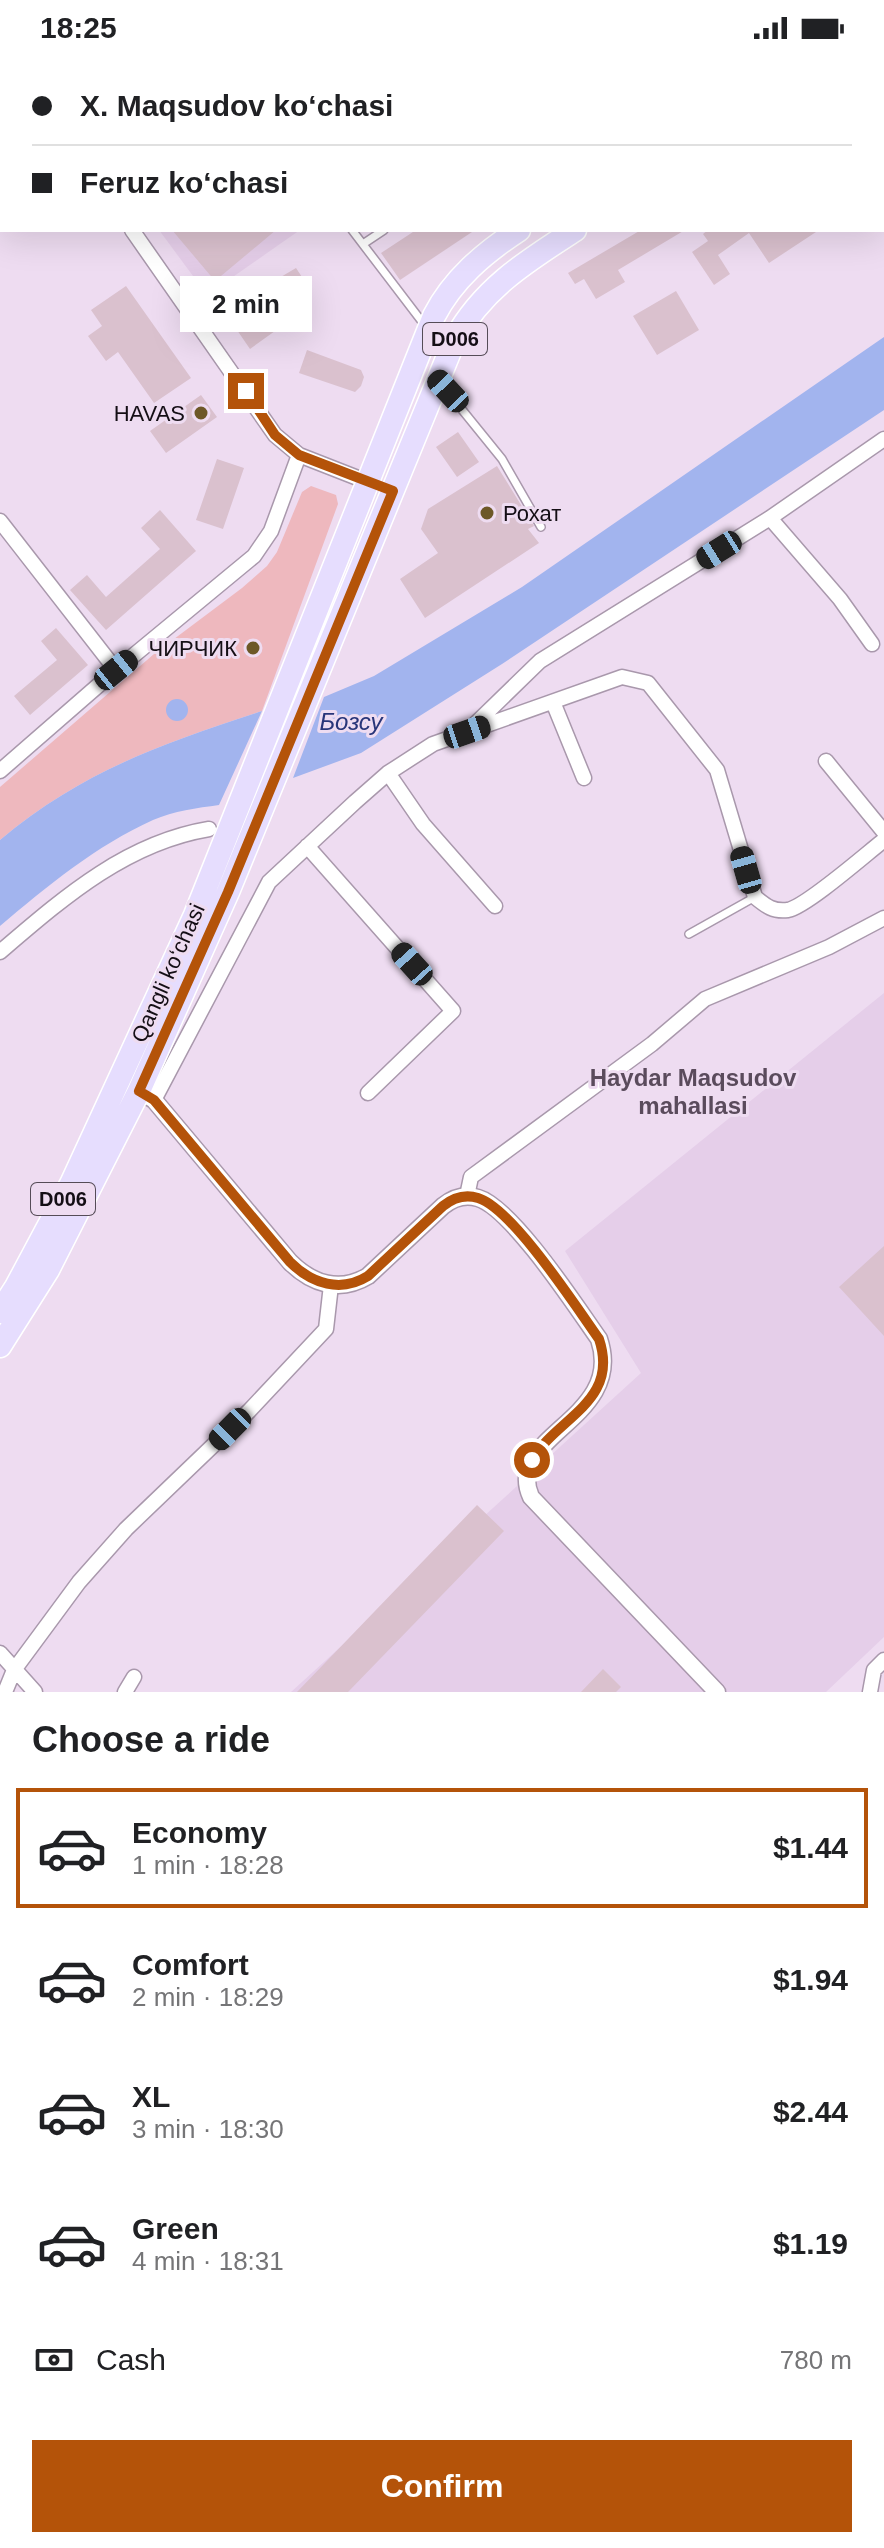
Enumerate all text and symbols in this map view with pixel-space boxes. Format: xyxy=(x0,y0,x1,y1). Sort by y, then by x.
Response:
text: 18:25 xyxy=(40,11,117,44)
text: X. Maqsudov ko‘chasi xyxy=(80,89,393,122)
text: Feruz ko‘chasi xyxy=(80,166,288,199)
callout: 2 min xyxy=(180,275,312,331)
text: 2 min xyxy=(212,289,280,319)
road number: D006 xyxy=(423,323,487,355)
car xyxy=(423,365,473,417)
route end xyxy=(228,373,264,409)
place label: HAVAS xyxy=(114,401,185,426)
marker: HAVAS xyxy=(192,404,210,422)
place label: Рохат xyxy=(503,501,561,526)
marker: Рохат xyxy=(478,504,496,522)
car xyxy=(692,527,746,573)
place label: ЧИРЧИК xyxy=(149,636,237,661)
marker: ЧИРЧИК xyxy=(244,639,262,657)
car xyxy=(90,646,142,694)
water label: Бозсу xyxy=(319,708,385,735)
car xyxy=(440,713,494,751)
car xyxy=(728,844,764,896)
street label: Qangli ko‘chasi xyxy=(126,900,210,1046)
car xyxy=(387,938,437,990)
district label: Haydar Maqsudov mahallasi xyxy=(590,1064,797,1119)
road number: D006 xyxy=(31,1183,95,1215)
car xyxy=(205,1404,255,1454)
route start xyxy=(514,1442,550,1478)
text: Choose a ride xyxy=(32,1719,270,1760)
icon: car xyxy=(36,1812,108,1884)
text: Economy xyxy=(132,1816,267,1849)
text: $1.44 xyxy=(773,1831,848,1864)
text: 1 min · 18:28 xyxy=(132,1850,284,1880)
icon: car xyxy=(36,1944,108,2016)
text: Comfort xyxy=(132,1948,249,1981)
text: $1.94 xyxy=(773,1963,848,1996)
text: 2 min · 18:29 xyxy=(132,1982,284,2012)
icon: car xyxy=(36,2076,108,2148)
text: XL xyxy=(132,2080,170,2113)
text: $2.44 xyxy=(773,2095,848,2128)
text: 3 min · 18:30 xyxy=(132,2114,284,2144)
icon: car xyxy=(36,2208,108,2280)
text: Green xyxy=(132,2212,219,2245)
text: $1.19 xyxy=(773,2227,848,2260)
text: 4 min · 18:31 xyxy=(132,2246,284,2276)
icon: cash xyxy=(32,2338,76,2382)
text: Cash xyxy=(96,2343,166,2376)
text: 780 m xyxy=(780,2345,852,2375)
button: Confirm xyxy=(32,2440,852,2532)

